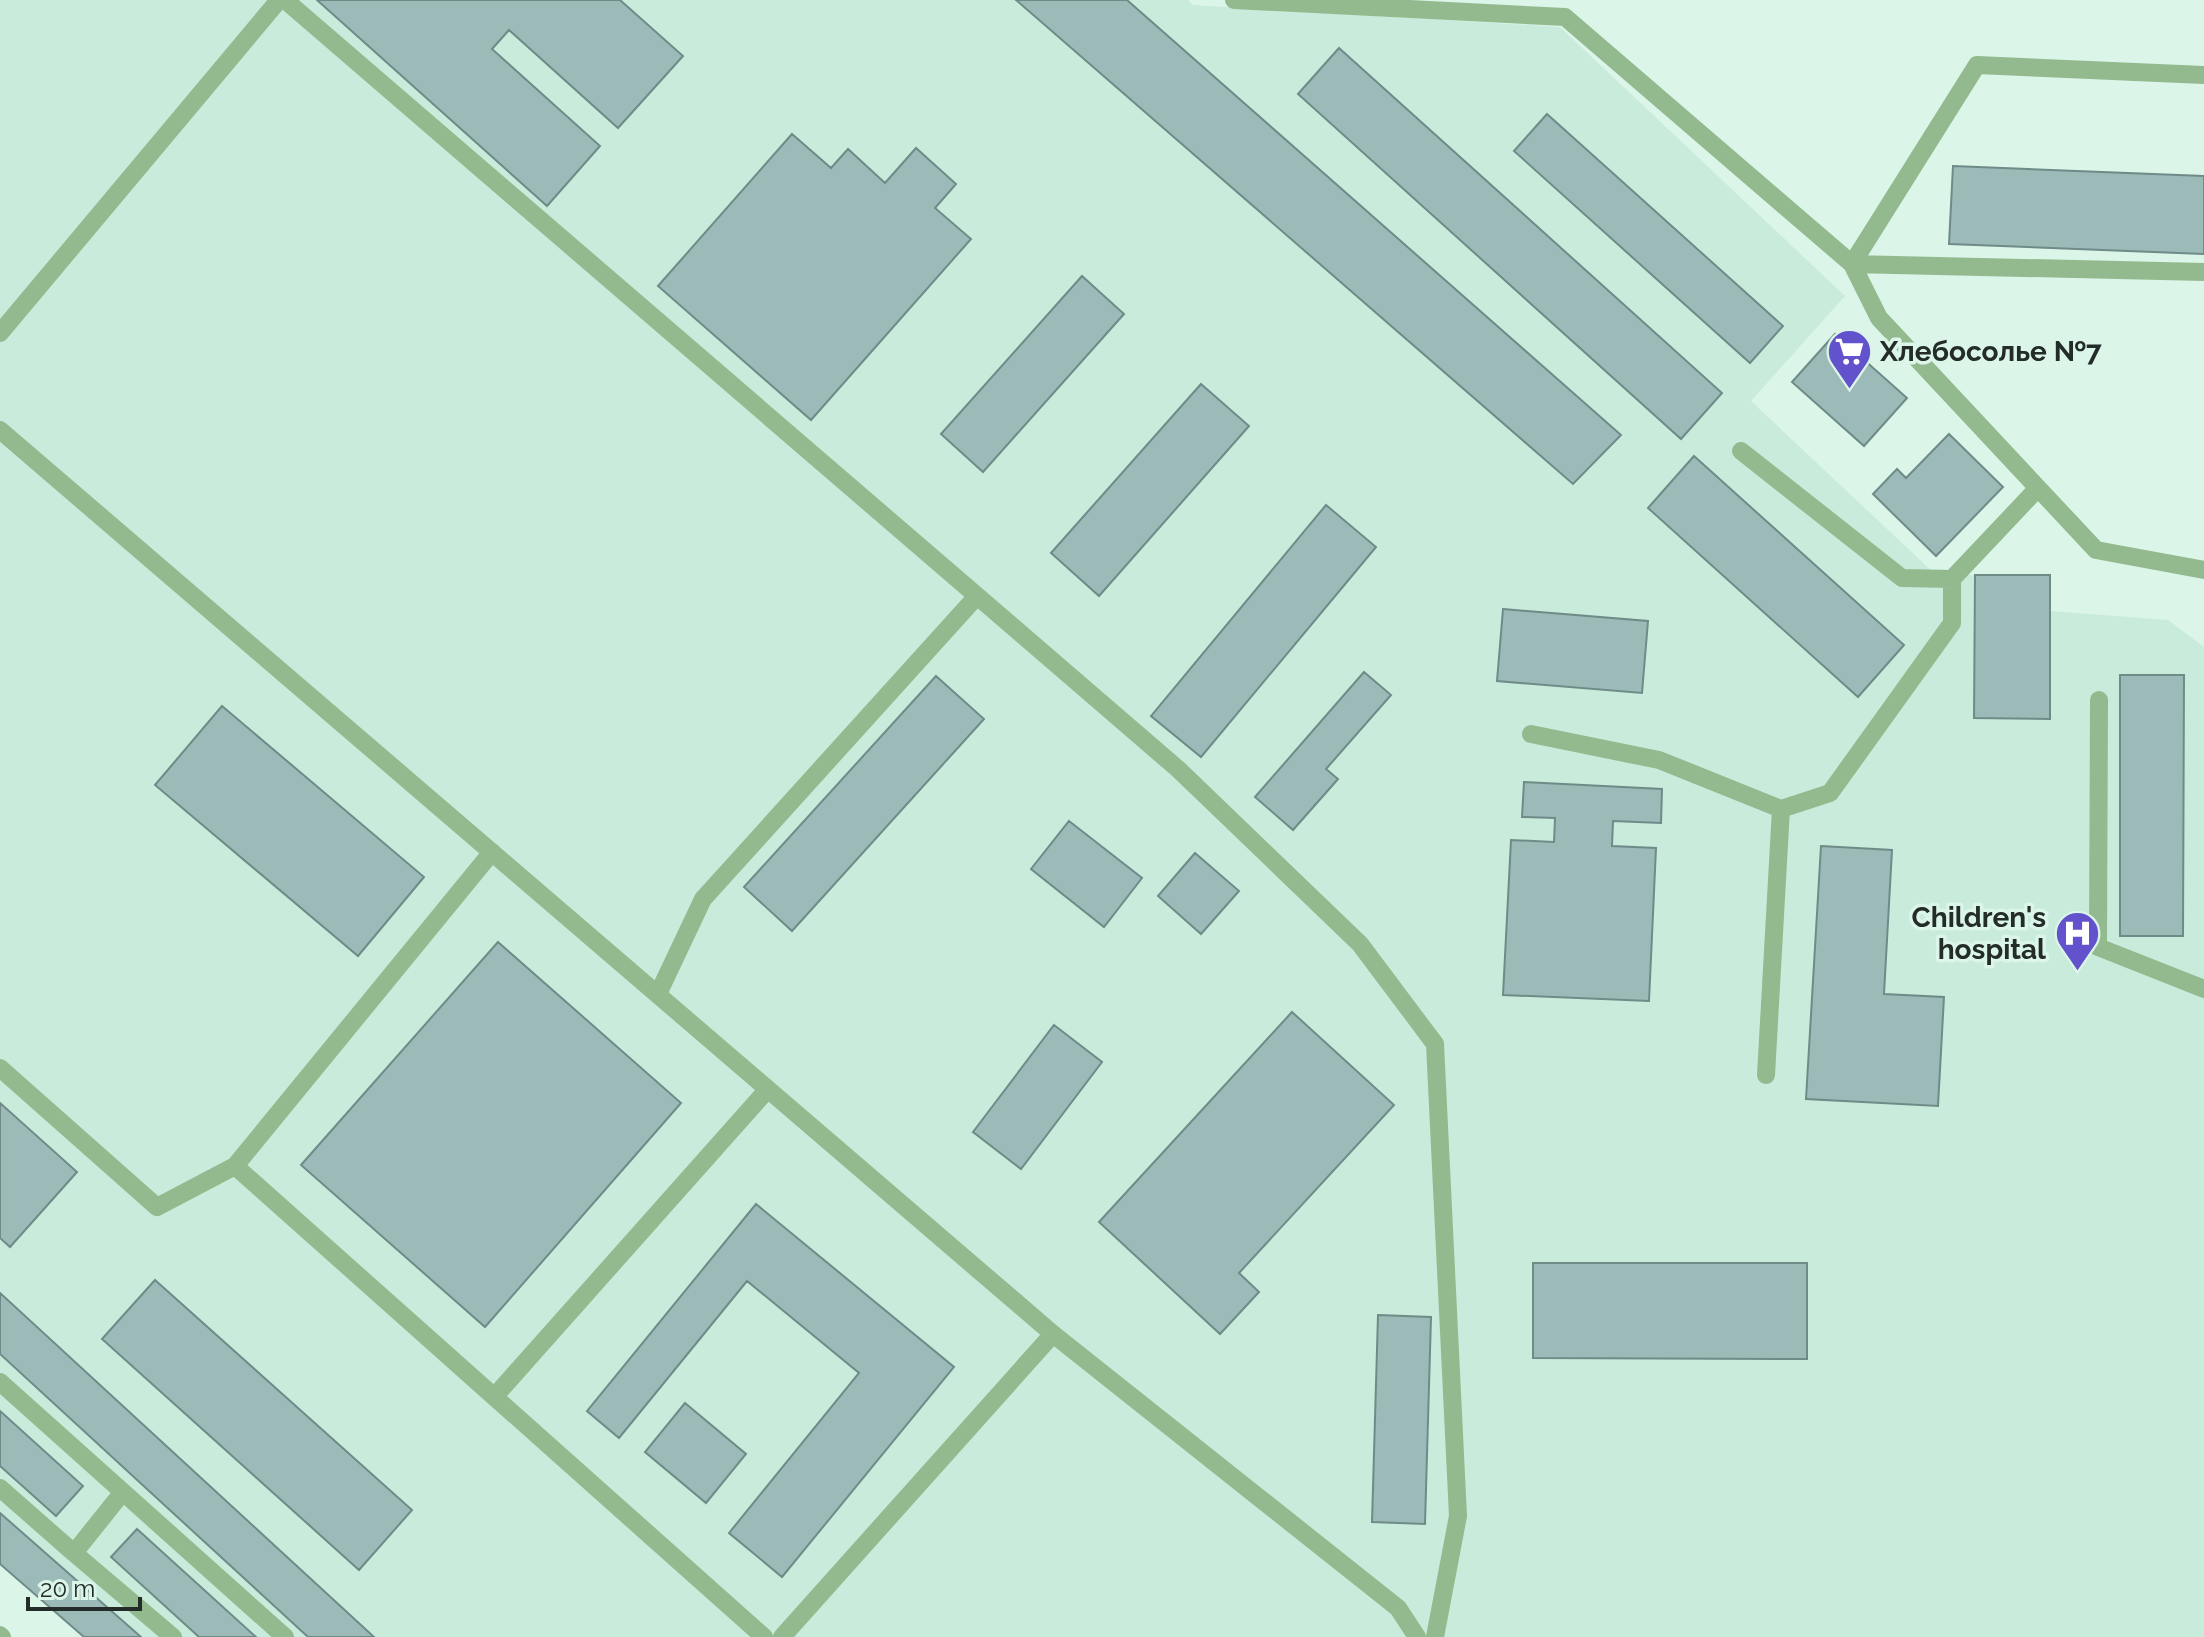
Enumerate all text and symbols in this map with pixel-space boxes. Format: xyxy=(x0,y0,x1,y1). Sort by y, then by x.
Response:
supermarket icon: Хлебосолье №7 xyxy=(1825,327,1873,390)
place label: Хлебосолье №7 xyxy=(1879,335,2102,368)
place label: Children's hospital xyxy=(1912,901,2046,966)
hospital icon: Children's hospital xyxy=(2053,909,2101,972)
scale bar xyxy=(28,1561,140,1611)
text: 20 m xyxy=(40,1574,95,1603)

